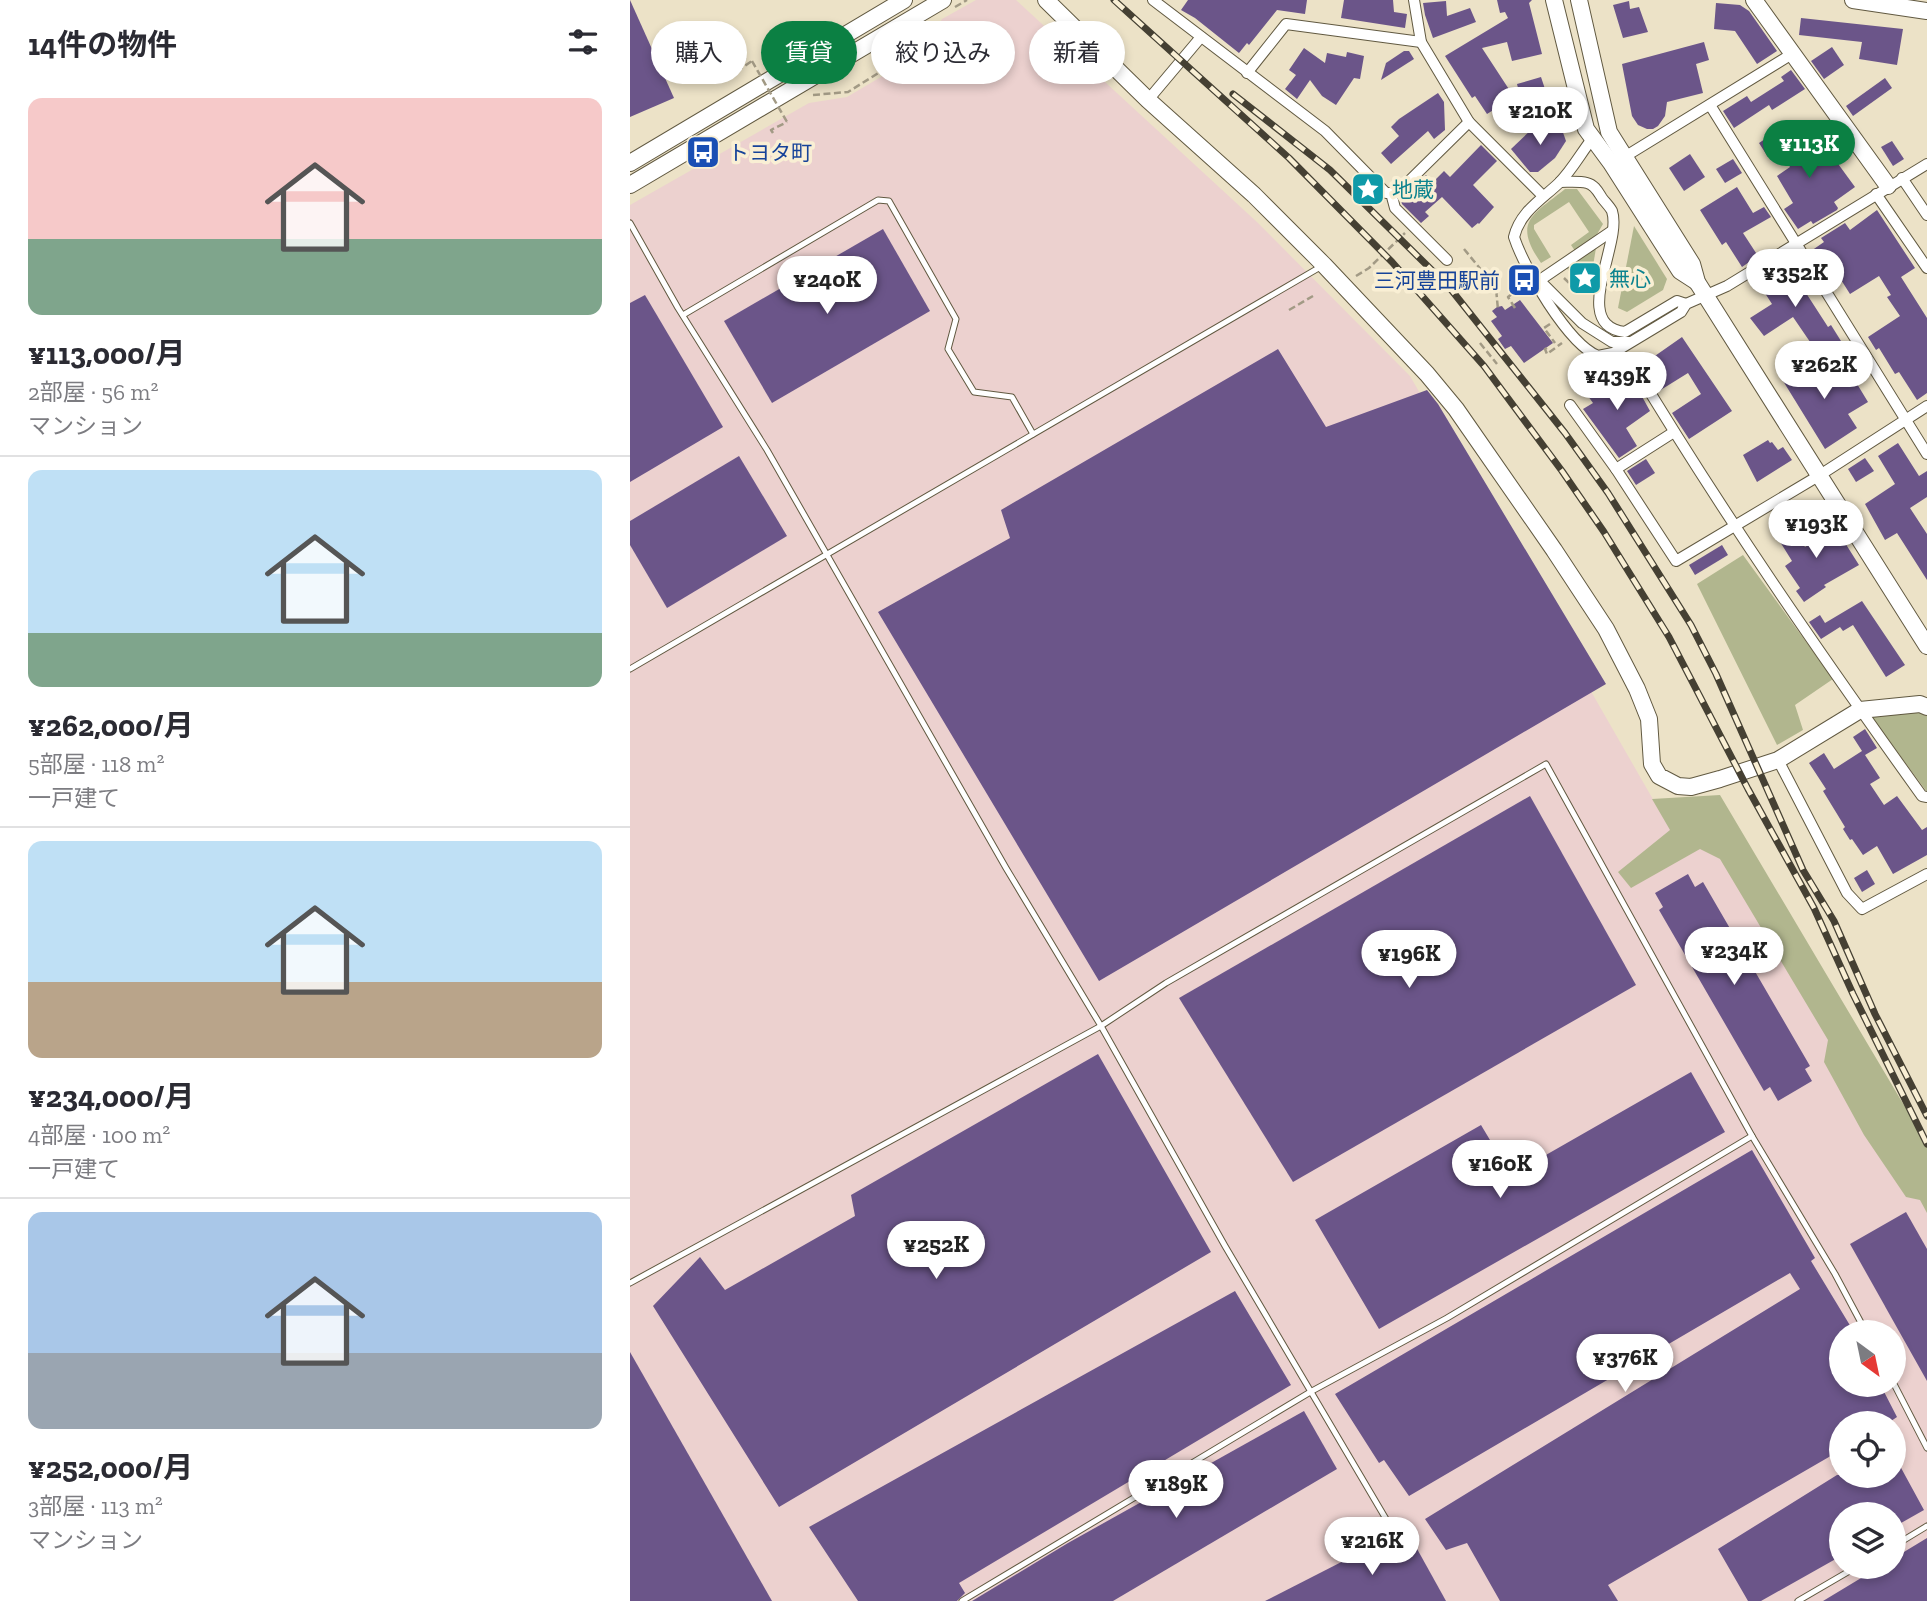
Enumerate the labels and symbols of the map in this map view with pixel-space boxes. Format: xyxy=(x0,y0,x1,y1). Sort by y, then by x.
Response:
pin: ¥210K xyxy=(1491,88,1589,147)
pin: ¥113K xyxy=(1760,120,1858,180)
bus stop icon: トヨタ町 xyxy=(684,133,722,171)
place label: トヨタ町 xyxy=(728,140,812,165)
place icon: 地蔵 xyxy=(1349,170,1387,208)
place label: 地蔵 xyxy=(1392,177,1434,202)
pin: ¥352K xyxy=(1746,250,1844,309)
pin: ¥240K xyxy=(778,256,876,316)
place icon: 無心 xyxy=(1566,259,1604,297)
bus stop icon: 三河豊田駅前 xyxy=(1505,261,1543,299)
place label: 無心 xyxy=(1609,266,1651,291)
place label: 三河豊田駅前 xyxy=(1374,268,1500,293)
pin: ¥262K xyxy=(1775,342,1873,401)
pin: ¥439K xyxy=(1568,352,1666,412)
pin: ¥193K xyxy=(1767,500,1865,560)
pin: ¥234K xyxy=(1685,928,1783,987)
pin: ¥196K xyxy=(1360,930,1458,990)
pin: ¥160K xyxy=(1451,1140,1549,1200)
pin: ¥252K xyxy=(887,1222,985,1281)
north arrow xyxy=(1829,1320,1906,1396)
pin: ¥376K xyxy=(1576,1334,1674,1394)
pin: ¥189K xyxy=(1127,1460,1225,1520)
pin: ¥216K xyxy=(1323,1518,1421,1577)

